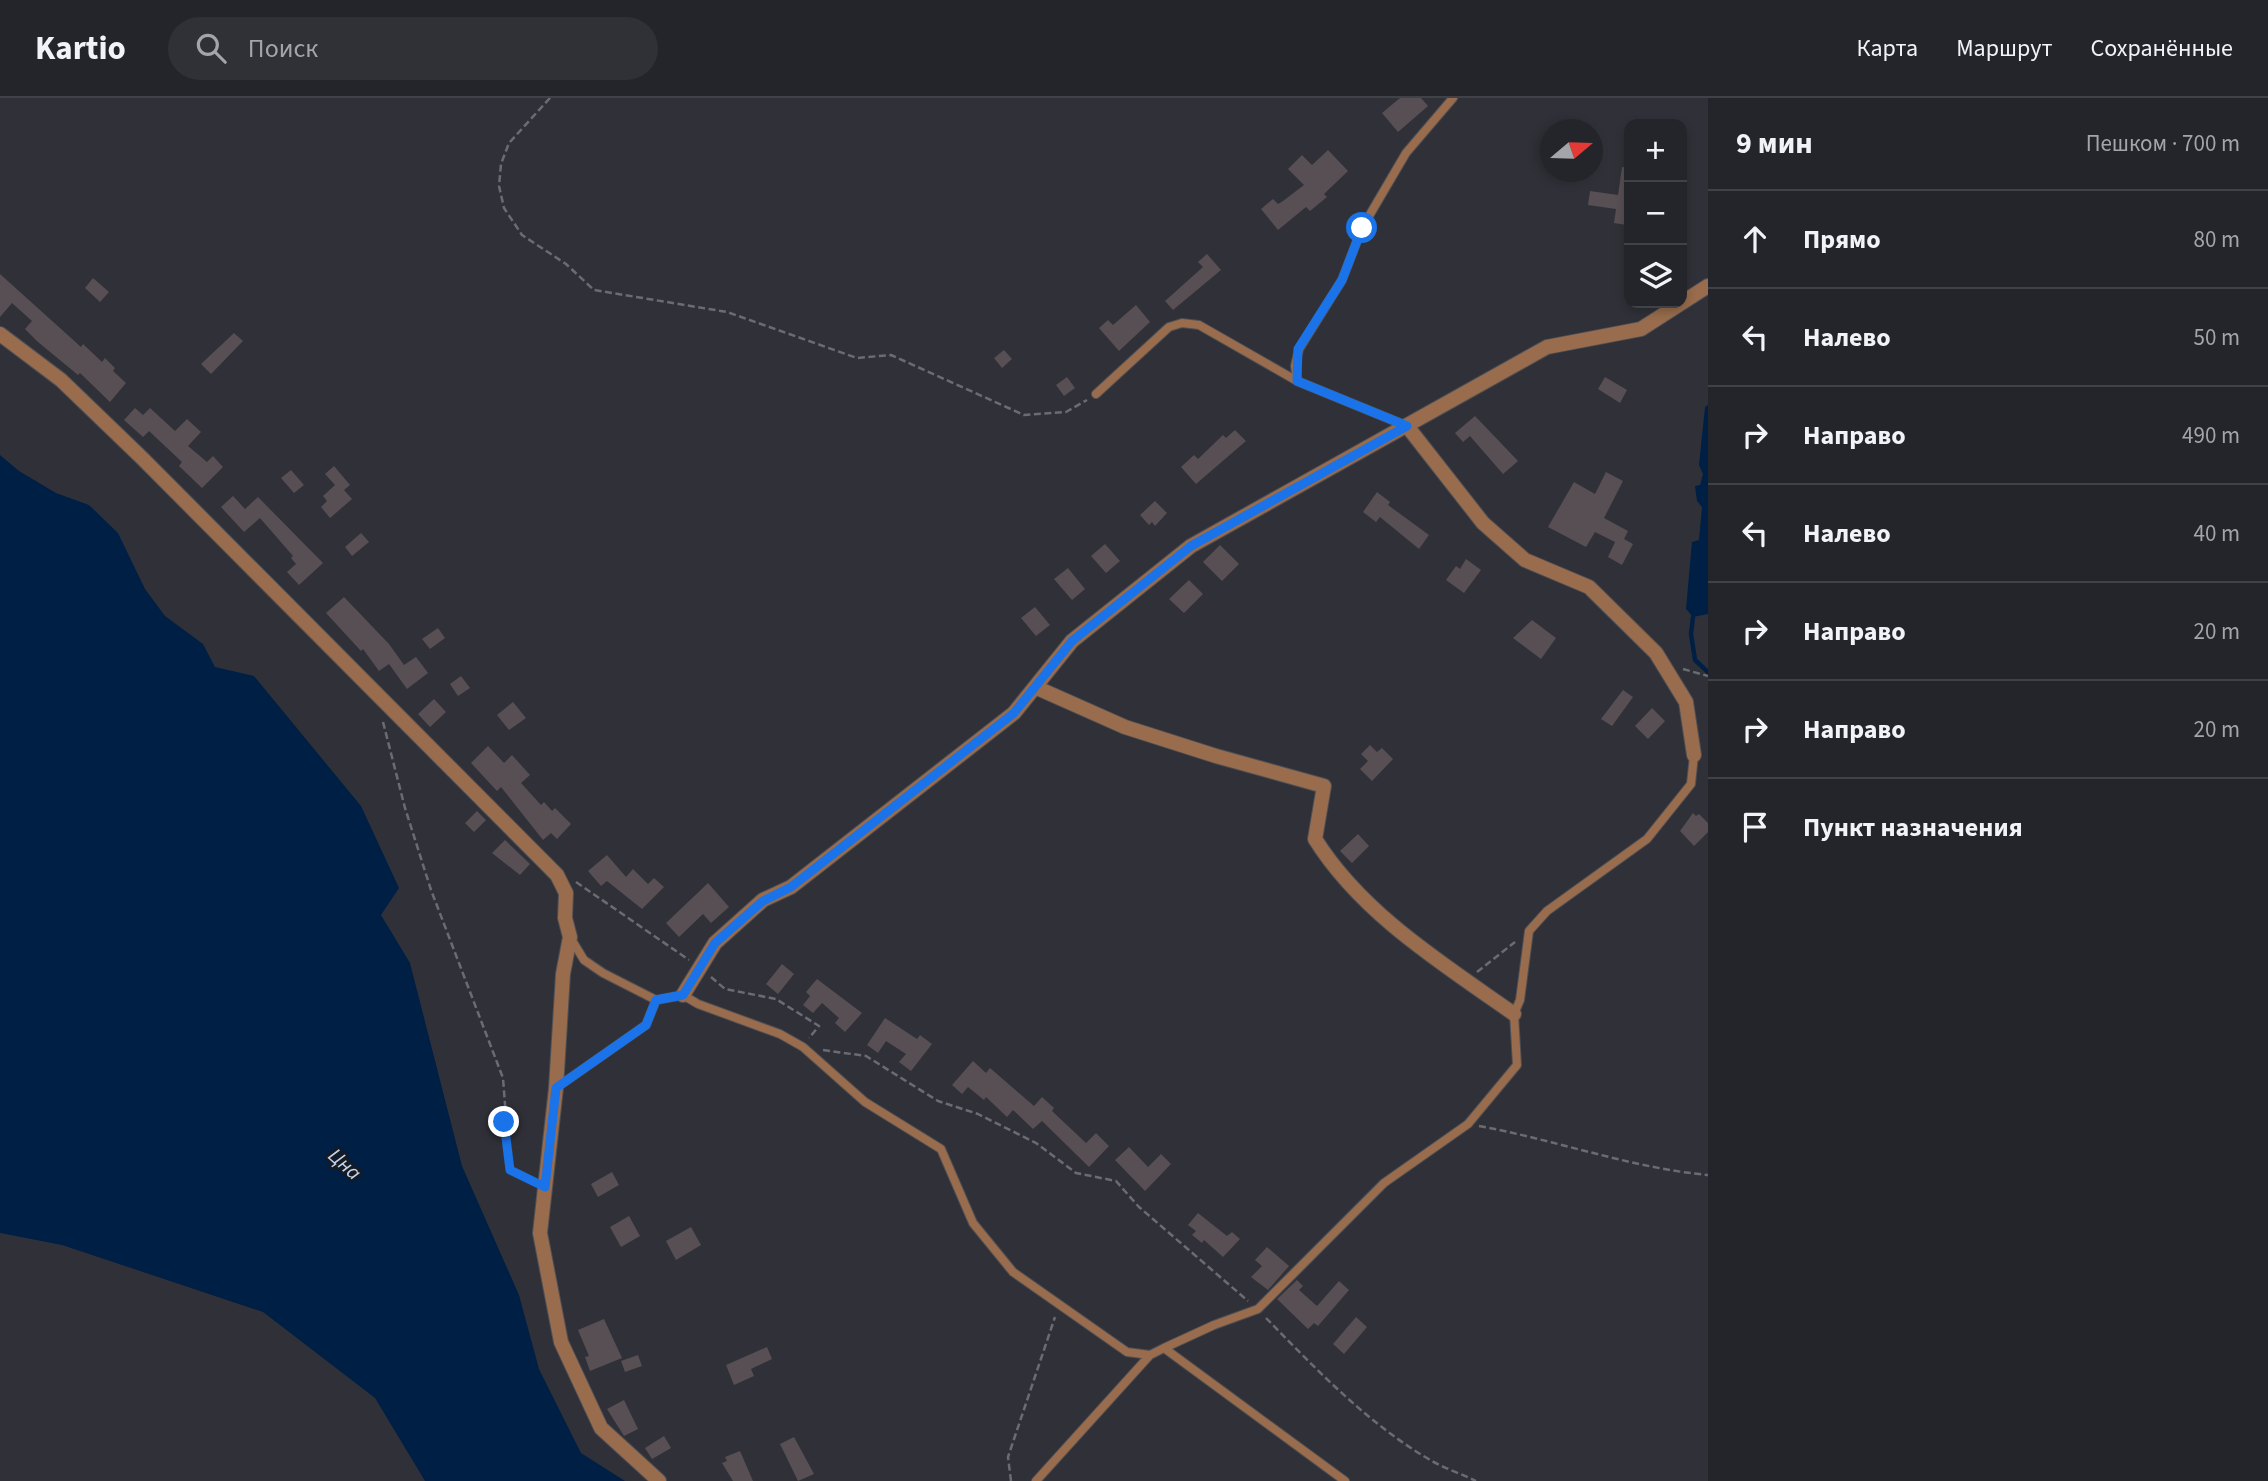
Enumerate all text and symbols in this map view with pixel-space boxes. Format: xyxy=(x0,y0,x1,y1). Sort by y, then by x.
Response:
search box xyxy=(168,17,658,80)
text: Kartio xyxy=(35,25,126,72)
icon: search xyxy=(192,29,230,67)
text: Поиск xyxy=(248,30,318,67)
text: Карта xyxy=(1857,31,1918,66)
text: Маршрут xyxy=(1956,31,2052,66)
text: Сохранённые xyxy=(2090,31,2233,66)
north arrow xyxy=(1540,119,1603,182)
map controls xyxy=(1624,119,1687,308)
button: + xyxy=(1624,119,1687,182)
text: 9 мин xyxy=(1736,122,1813,165)
text: Пешком · 700 m xyxy=(2086,127,2240,160)
button: − xyxy=(1624,182,1687,245)
route start xyxy=(1346,212,1377,243)
icon: ahead xyxy=(1736,220,1774,258)
text: Прямо xyxy=(1803,221,1881,258)
text: 80 m xyxy=(2193,223,2240,256)
button: layers xyxy=(1624,245,1687,308)
icon: left xyxy=(1736,318,1774,356)
text: Налево xyxy=(1803,319,1891,356)
text: 50 m xyxy=(2193,321,2240,354)
icon: right xyxy=(1736,416,1774,454)
text: Направо xyxy=(1803,417,1906,454)
text: 490 m xyxy=(2182,419,2240,452)
icon: left xyxy=(1736,514,1774,552)
text: Налево xyxy=(1803,515,1891,552)
text: 40 m xyxy=(2193,517,2240,550)
icon: right xyxy=(1736,612,1774,650)
text: Направо xyxy=(1803,613,1906,650)
text: 20 m xyxy=(2193,615,2240,648)
icon: right xyxy=(1736,710,1774,748)
text: Направо xyxy=(1803,711,1906,748)
text: 20 m xyxy=(2193,713,2240,746)
icon: arrive xyxy=(1736,808,1774,846)
text: Пункт назначения xyxy=(1803,809,2023,846)
route end xyxy=(488,1106,519,1137)
water label: Цна xyxy=(322,1141,368,1187)

